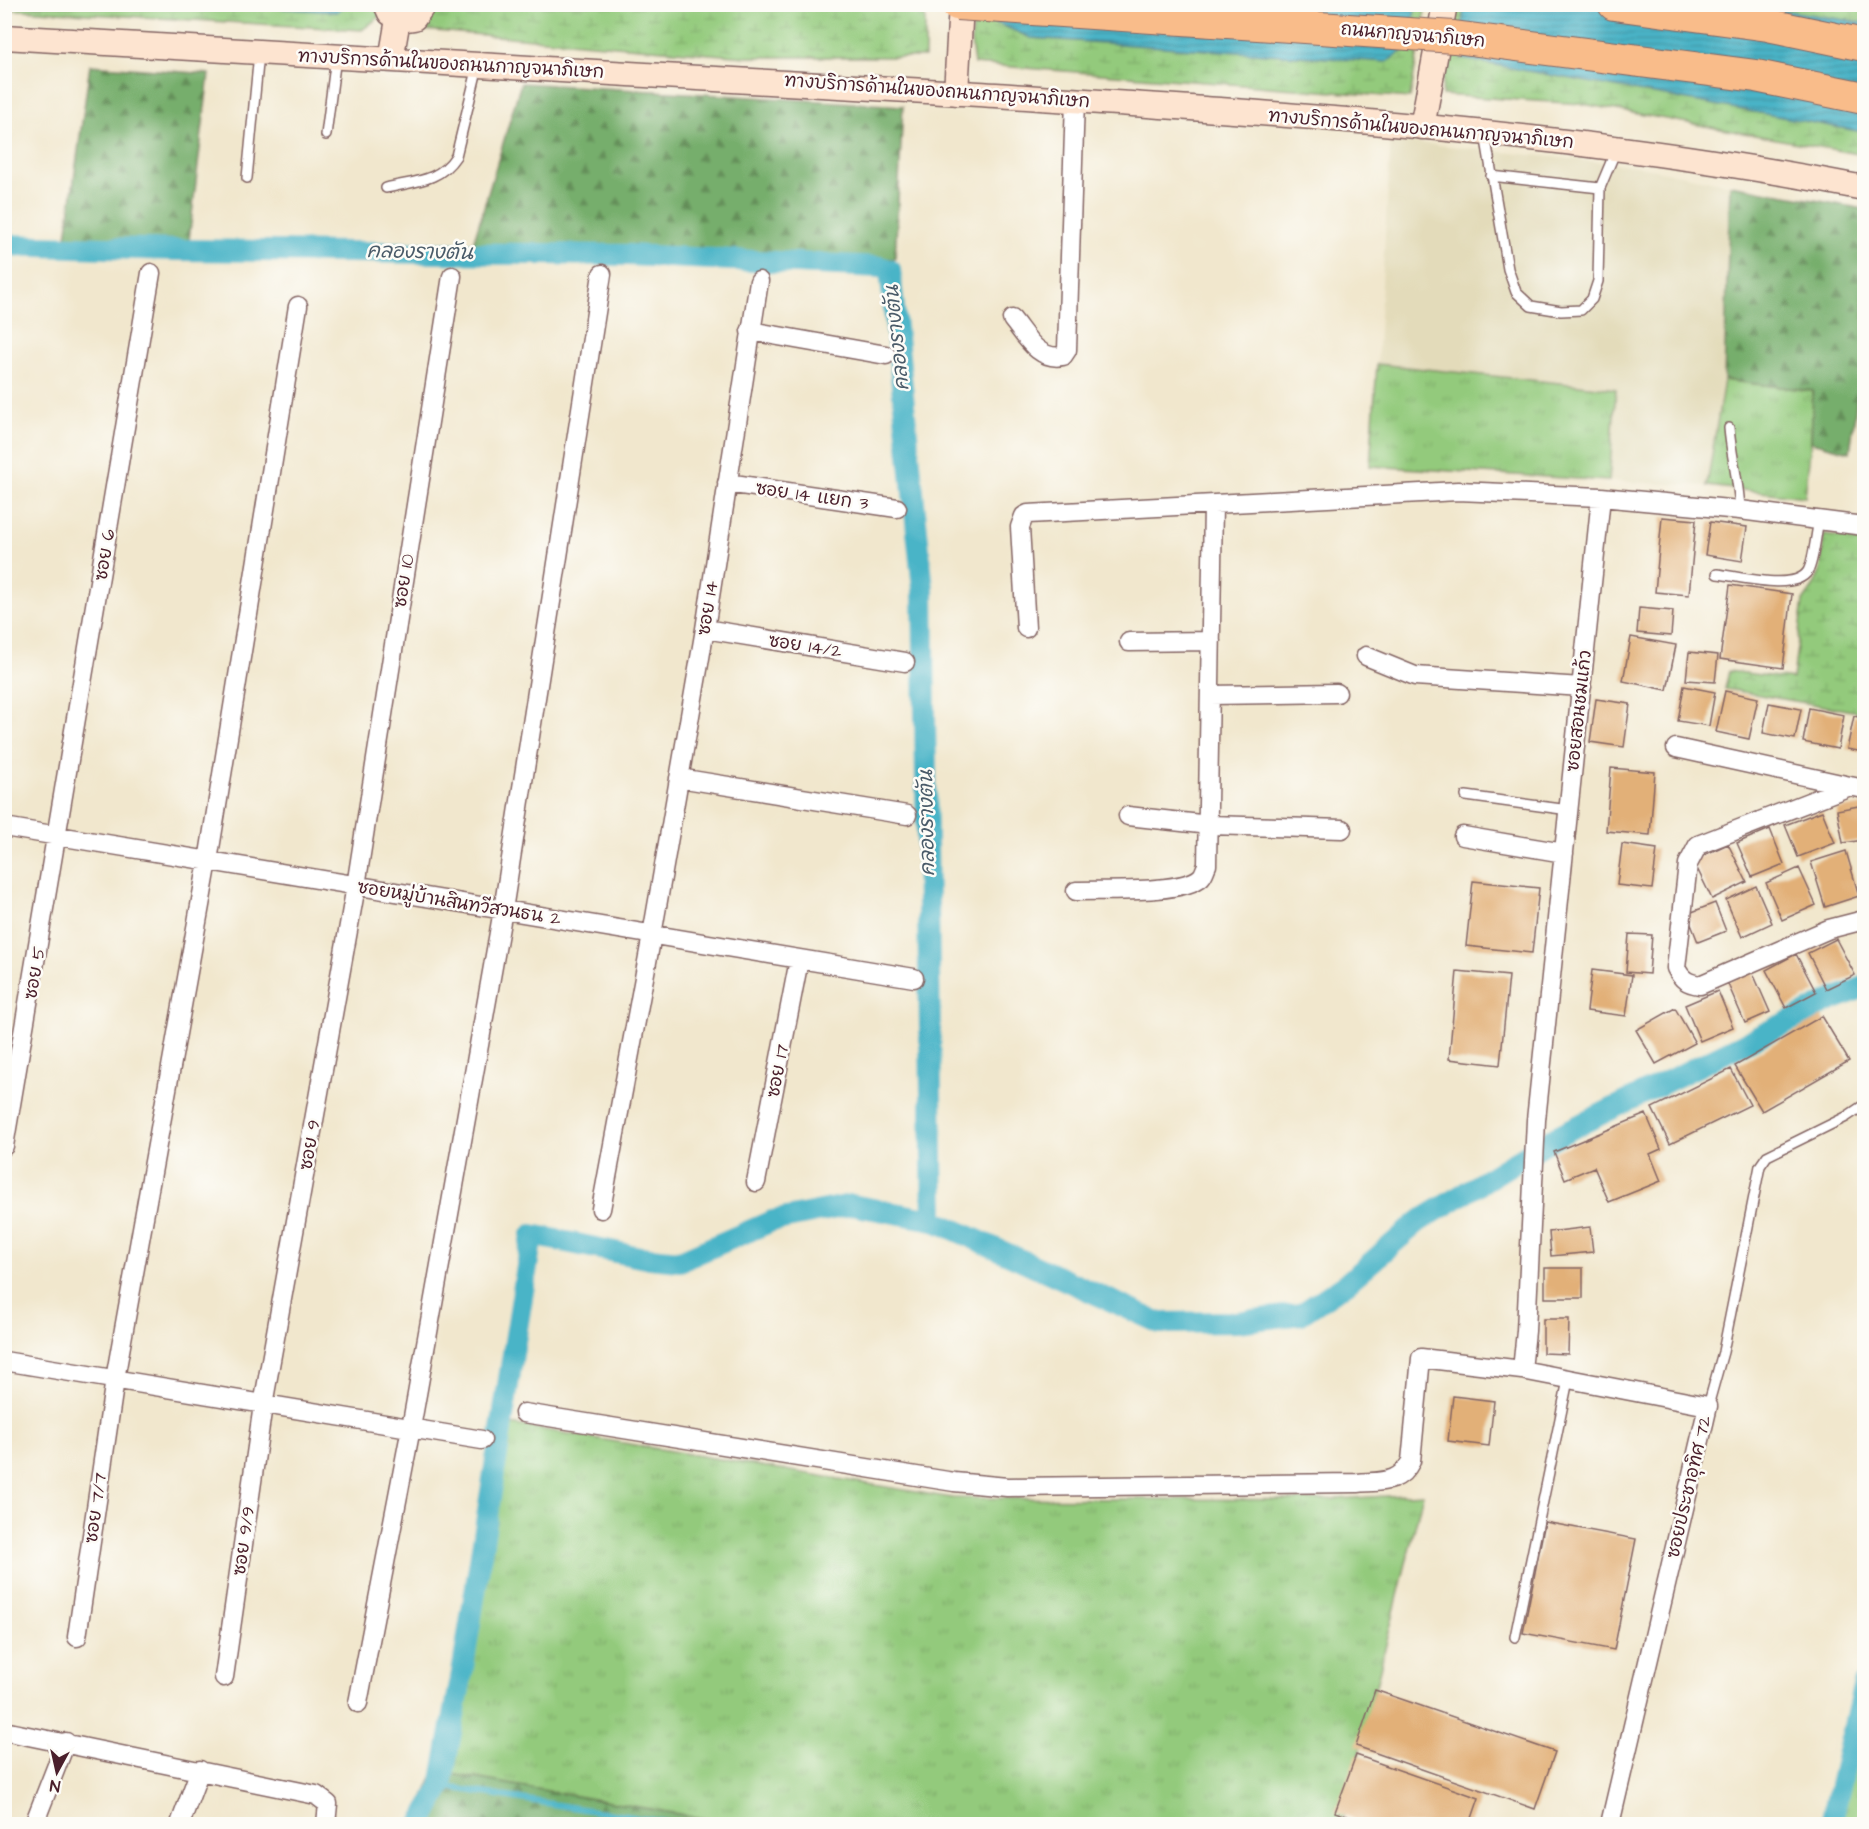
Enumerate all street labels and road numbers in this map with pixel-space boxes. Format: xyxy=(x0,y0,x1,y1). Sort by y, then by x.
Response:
street label: ถนนกาญจนาภิเษก xyxy=(1340,16,1486,54)
street label: ทางบริการด้านในของถนนกาญจนาภิเษก xyxy=(297,42,605,85)
street label: ทางบริการด้านในของถนนกาญจนาภิเษก xyxy=(783,67,1091,114)
street label: ทางบริการด้านในของถนนกาญจนาภิเษก xyxy=(1267,102,1575,155)
street label: ซอย 14 แยก 3 xyxy=(754,476,870,516)
street label: ซอย 6 xyxy=(89,527,121,583)
street label: ซอย 10 xyxy=(387,552,421,610)
street label: ซอย 14 xyxy=(691,579,725,637)
street label: ซอย 14/2 xyxy=(767,628,844,664)
street label: ซอยสอนชมแก้ว xyxy=(1560,649,1598,773)
street label: ซอยหมู่บ้านสินทวีสวนธน 2 xyxy=(355,875,563,933)
street label: ซอย 5 xyxy=(18,944,52,1002)
street label: ซอย 17 xyxy=(761,1042,795,1100)
street label: ซอย 9 xyxy=(293,1118,327,1172)
street label: ซอยประชาอุทิศ 72 xyxy=(1660,1413,1719,1561)
street label: ซอย 7/7 xyxy=(79,1471,113,1545)
street label: ซอย 9/9 xyxy=(227,1505,261,1577)

